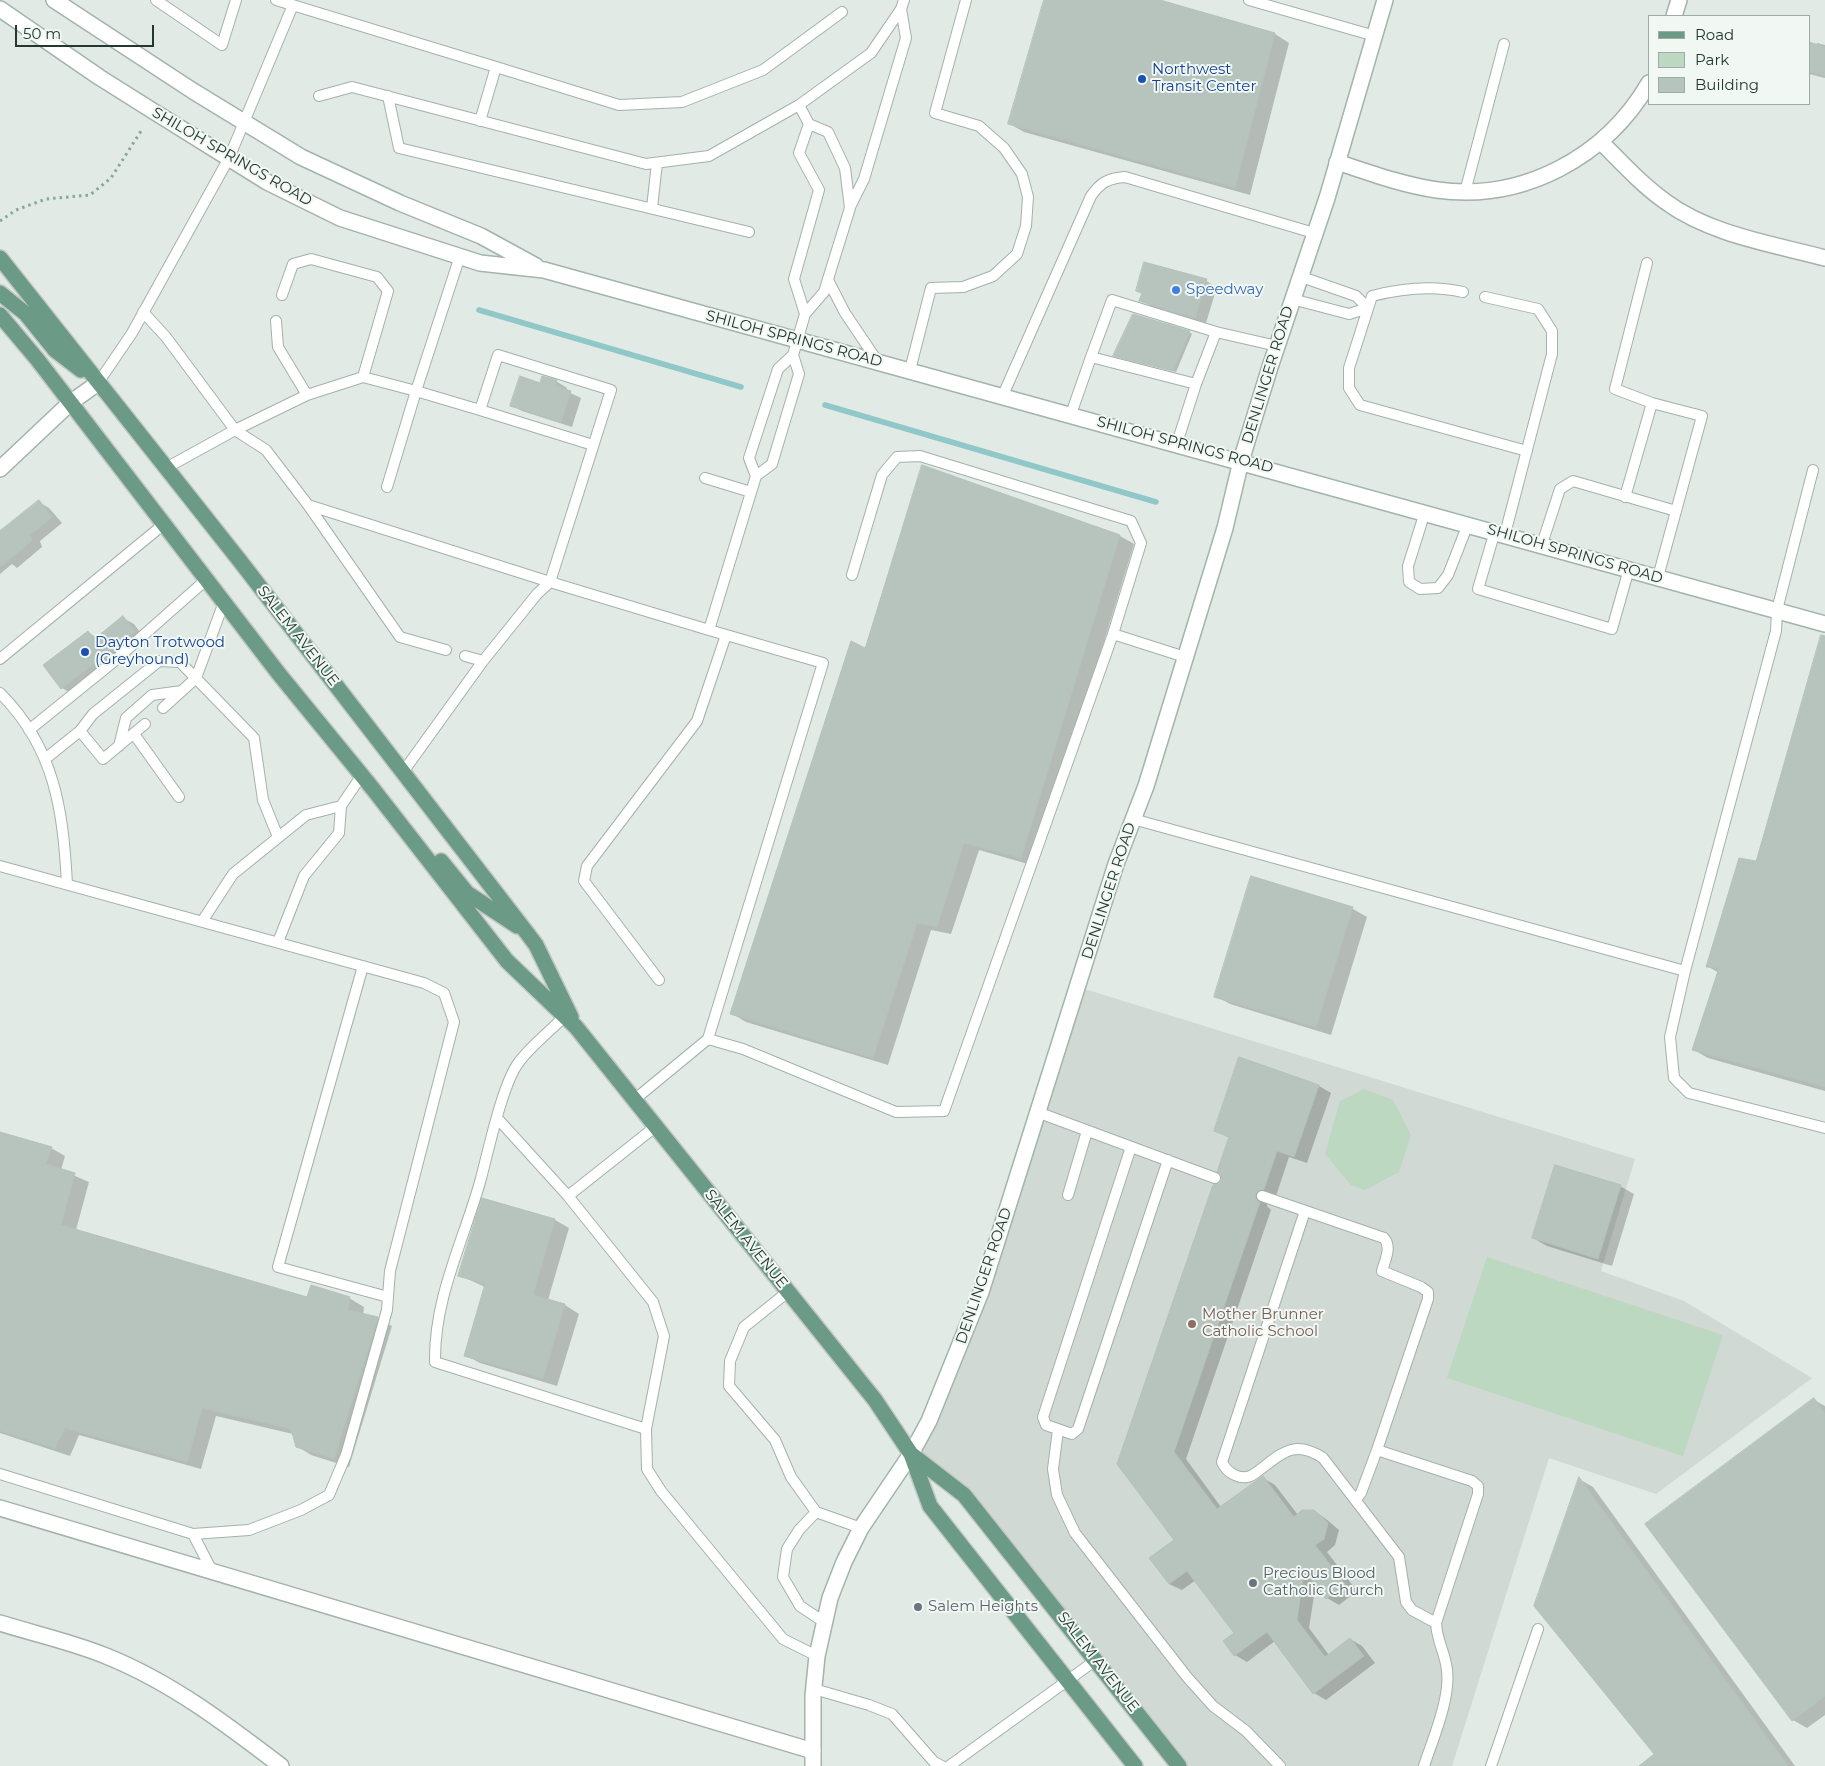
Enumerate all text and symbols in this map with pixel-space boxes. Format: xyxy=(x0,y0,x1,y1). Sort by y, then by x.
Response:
scale bar xyxy=(18,15,156,47)
legend xyxy=(1648,15,1810,105)
text: 50 m xyxy=(23,24,61,43)
text: Road xyxy=(1695,25,1734,44)
text: Park xyxy=(1695,50,1729,69)
place label: Northwest Transit Center xyxy=(1152,61,1256,96)
marker: Northwest Transit Center xyxy=(1136,73,1148,85)
text: Building xyxy=(1695,75,1759,94)
street label: SHILOH SPRINGS ROAD xyxy=(149,104,315,210)
place label: Speedway xyxy=(1186,281,1263,299)
marker: Speedway xyxy=(1170,284,1182,296)
street label: DENLINGER ROAD xyxy=(1238,304,1298,446)
street label: SHILOH SPRINGS ROAD xyxy=(704,307,884,371)
street label: SHILOH SPRINGS ROAD xyxy=(1095,413,1275,477)
street label: SHILOH SPRINGS ROAD xyxy=(1485,520,1665,588)
street label: SALEM AVENUE xyxy=(253,583,343,689)
place label: Dayton Trotwood (Greyhound) xyxy=(95,634,225,669)
marker: Dayton Trotwood (Greyhound) xyxy=(79,646,91,658)
street label: DENLINGER ROAD xyxy=(1078,820,1140,962)
street label: SALEM AVENUE xyxy=(701,1186,791,1292)
street label: DENLINGER ROAD xyxy=(952,1205,1016,1347)
place label: Mother Brunner Catholic School xyxy=(1202,1306,1324,1341)
marker: Mother Brunner Catholic School xyxy=(1186,1318,1198,1330)
place label: Precious Blood Catholic Church xyxy=(1263,1565,1384,1600)
marker: Precious Blood Catholic Church xyxy=(1247,1577,1259,1589)
place label: Salem Heights xyxy=(928,1598,1038,1616)
marker: Salem Heights xyxy=(912,1601,924,1613)
street label: SALEM AVENUE xyxy=(1053,1609,1143,1715)

